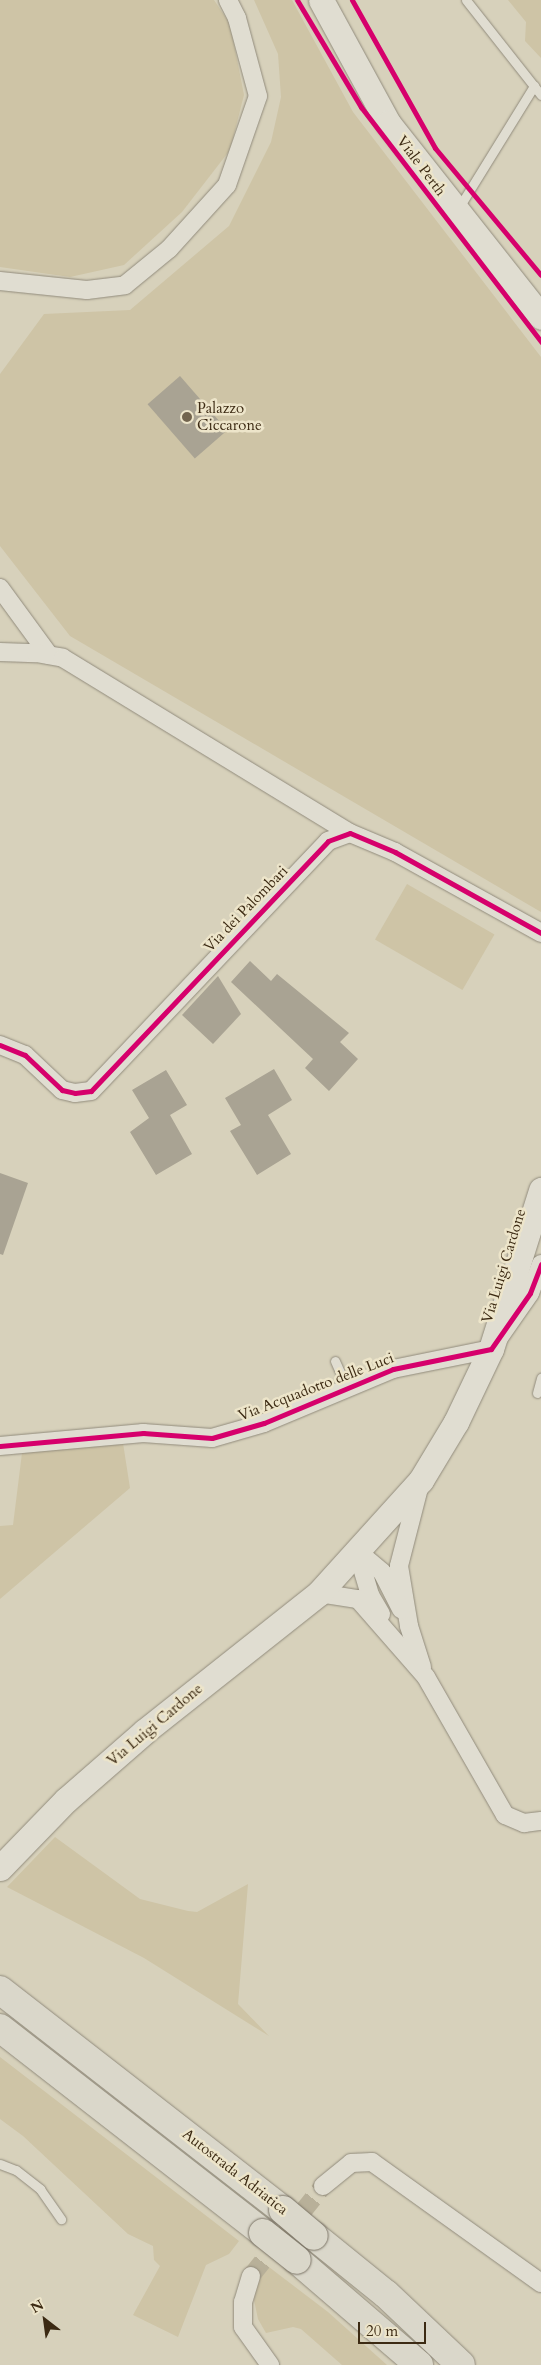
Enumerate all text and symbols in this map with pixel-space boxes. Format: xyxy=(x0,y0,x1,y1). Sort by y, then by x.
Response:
street label: Viale Perth xyxy=(393,132,449,200)
place label: Palazzo Ciccarone xyxy=(197,399,262,434)
marker: Palazzo Ciccarone xyxy=(181,411,193,423)
street label: Via dei Palombari xyxy=(200,862,292,956)
street label: Via Luigi Cardone xyxy=(478,1207,530,1325)
street label: Via Acquadotto delle Luci xyxy=(236,1349,396,1425)
street label: Via Luigi Cardone xyxy=(104,1680,206,1770)
street label: Autostrada Adriatica xyxy=(179,2125,291,2219)
north arrow xyxy=(20,2295,70,2345)
text: N xyxy=(27,2295,47,2318)
scale bar xyxy=(361,2312,428,2344)
text: 20 m xyxy=(366,2321,398,2341)

